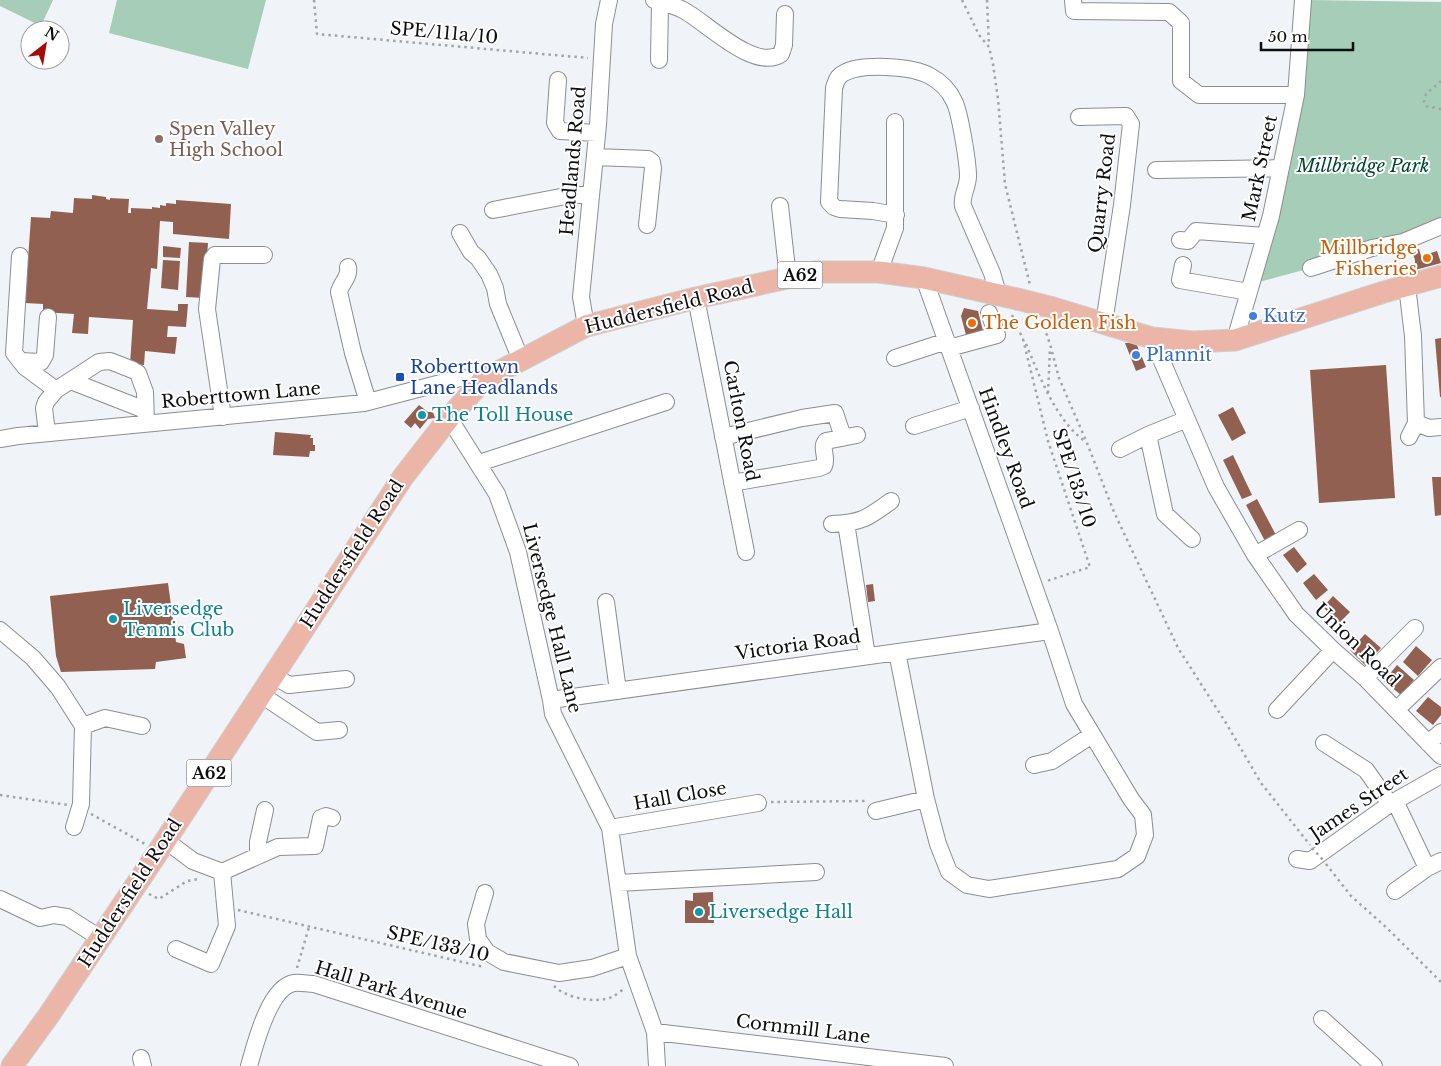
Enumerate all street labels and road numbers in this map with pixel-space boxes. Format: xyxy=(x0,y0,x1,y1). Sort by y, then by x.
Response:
street label: SPE/111a/10 xyxy=(389,17,499,49)
street label: Headlands Road xyxy=(555,85,591,237)
street label: Mark Street xyxy=(1238,113,1282,223)
street label: Quarry Road xyxy=(1084,132,1120,254)
road number: A62 xyxy=(778,262,822,288)
street label: Huddersfield Road xyxy=(582,275,756,339)
street label: Carlton Road xyxy=(718,359,764,483)
street label: Roberttown Lane xyxy=(160,377,322,413)
street label: Hindley Road xyxy=(974,384,1038,512)
street label: SPE/135/10 xyxy=(1047,425,1101,531)
street label: Huddersfield Road xyxy=(296,476,408,632)
street label: Liversedge Hall Lane xyxy=(518,521,586,715)
street label: Union Road xyxy=(1310,599,1404,691)
street label: Victoria Road xyxy=(733,625,862,665)
road number: A62 xyxy=(186,760,232,786)
street label: James Street xyxy=(1304,763,1412,846)
street label: Hall Close xyxy=(632,777,728,815)
street label: Huddersfield Road xyxy=(74,815,186,971)
street label: SPE/133/10 xyxy=(385,922,491,966)
street label: Hall Park Avenue xyxy=(312,956,470,1024)
street label: Cornmill Lane xyxy=(735,1010,871,1048)

